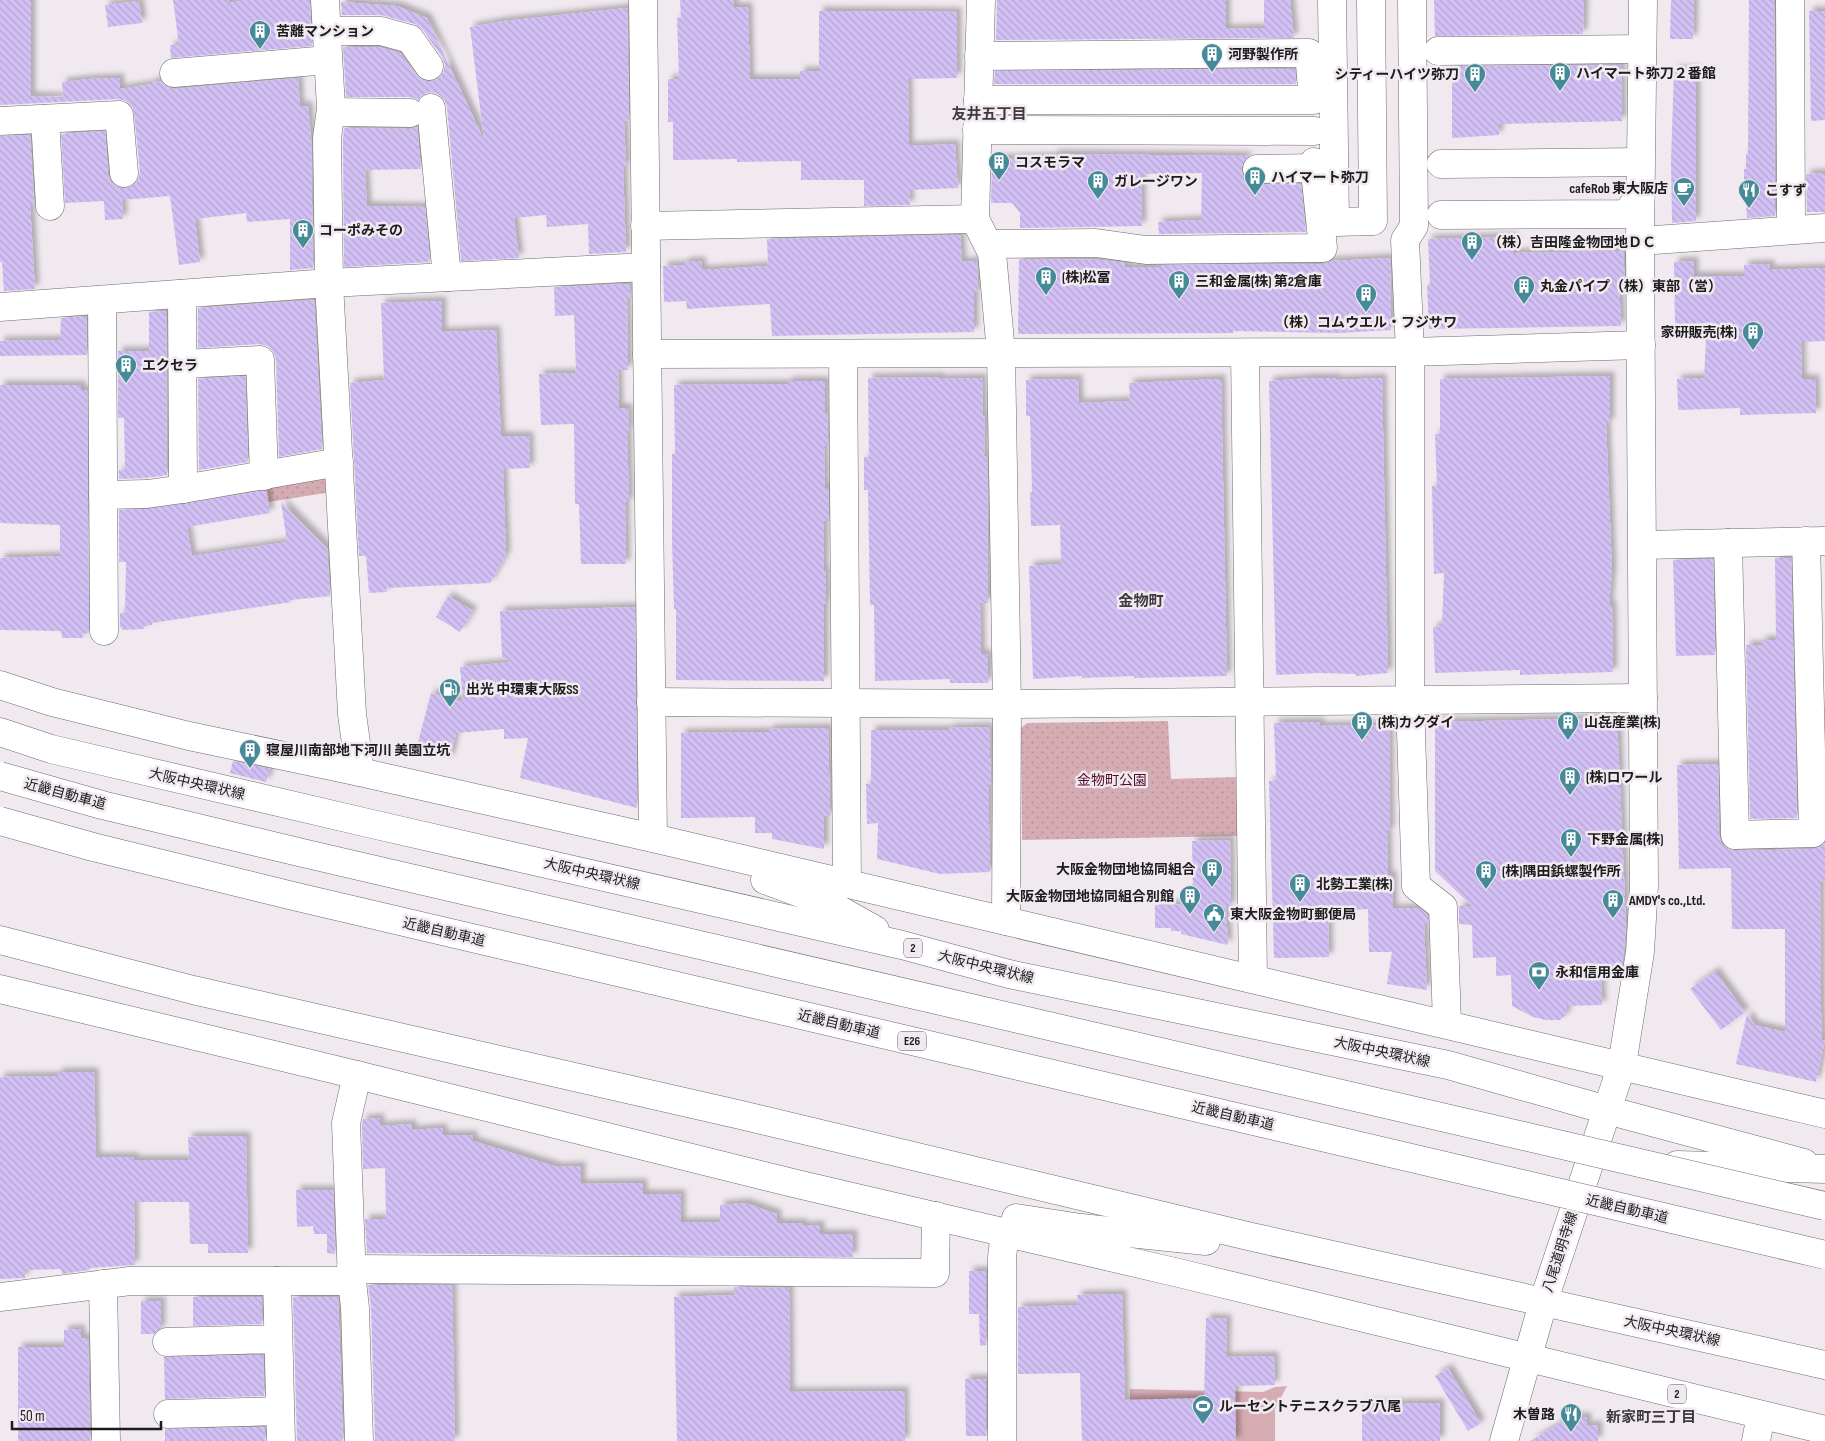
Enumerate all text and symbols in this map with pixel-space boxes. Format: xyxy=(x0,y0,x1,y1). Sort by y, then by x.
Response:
building icon: 苦離マンション xyxy=(248,19,272,50)
place label: 苦離マンション xyxy=(276,23,374,40)
building icon: 河野製作所 xyxy=(1200,42,1224,73)
place label: 河野製作所 xyxy=(1228,46,1298,63)
building icon: ハイマート弥刀２番館 xyxy=(1548,61,1572,92)
building icon: シティーハイツ弥刀 xyxy=(1463,62,1487,93)
place label: ハイマート弥刀２番館 xyxy=(1576,65,1716,82)
place label: シティーハイツ弥刀 xyxy=(1334,66,1459,83)
district label: 友井五丁目 xyxy=(951,105,1027,124)
building icon: コスモラマ xyxy=(987,150,1011,181)
place label: コスモラマ xyxy=(1015,154,1085,171)
building icon: ハイマート弥刀 xyxy=(1243,165,1267,196)
building icon: ガレージワン xyxy=(1086,169,1110,200)
place label: ハイマート弥刀 xyxy=(1271,169,1369,186)
place label: ガレージワン xyxy=(1114,173,1198,190)
cafe icon: cafeRob 東大阪店 xyxy=(1672,176,1696,207)
restaurant icon: こすず xyxy=(1737,178,1761,209)
place label: cafeRob 東大阪店 xyxy=(1569,180,1668,197)
place label: こすず xyxy=(1765,182,1807,199)
building icon: コーポみその xyxy=(291,218,315,249)
place label: コーポみその xyxy=(319,222,403,239)
building icon: （株）吉田隆金物団地ＤＣ xyxy=(1460,230,1484,261)
place label: （株）吉田隆金物団地ＤＣ xyxy=(1488,234,1656,251)
building icon: (株)松冨 xyxy=(1034,265,1058,296)
place label: (株)松冨 xyxy=(1062,269,1110,286)
building icon: 三和金属(株) 第2倉庫 xyxy=(1167,269,1191,300)
place label: 三和金属(株) 第2倉庫 xyxy=(1195,273,1322,290)
building icon: 丸金パイプ（株）東部（営） xyxy=(1512,274,1536,305)
place label: 丸金パイプ（株）東部（営） xyxy=(1540,278,1722,295)
building icon: （株）コムウエル・フジサワ xyxy=(1354,282,1378,313)
place label: （株）コムウエル・フジサワ xyxy=(1275,314,1457,331)
building icon: 家研販売(株) xyxy=(1741,320,1765,351)
place label: 家研販売(株) xyxy=(1661,324,1737,341)
building icon: エクセラ xyxy=(114,353,138,384)
place label: エクセラ xyxy=(142,357,198,374)
district label: 金物町 xyxy=(1118,592,1164,611)
fuel station icon: 出光 中環東大阪SS xyxy=(438,677,462,708)
place label: 出光 中環東大阪SS xyxy=(466,681,579,698)
building icon: (株)カクダイ xyxy=(1350,710,1374,741)
building icon: 山㐂産業(株) xyxy=(1556,710,1580,741)
place label: (株)カクダイ xyxy=(1378,714,1454,731)
place label: 山㐂産業(株) xyxy=(1584,714,1660,731)
building icon: 寝屋川南部地下河川 美園立坑 xyxy=(238,738,262,769)
place label: 寝屋川南部地下河川 美園立坑 xyxy=(266,742,450,759)
street label: 大阪中央環状線 xyxy=(147,765,247,803)
building icon: (株)ロワール xyxy=(1558,765,1582,796)
place label: (株)ロワール xyxy=(1586,769,1662,786)
park label: 金物町公園 xyxy=(1077,772,1147,789)
street label: 近畿自動車道 xyxy=(22,775,108,813)
building icon: 下野金属(株) xyxy=(1559,827,1583,858)
place label: 下野金属(株) xyxy=(1587,831,1663,848)
street label: 大阪中央環状線 xyxy=(542,855,642,893)
building icon: 大阪金物団地協同組合 xyxy=(1200,857,1224,888)
building icon: (株)隅田鋲螺製作所 xyxy=(1474,859,1498,890)
place label: 大阪金物団地協同組合 xyxy=(1056,861,1196,878)
place label: (株)隅田鋲螺製作所 xyxy=(1502,863,1620,880)
building icon: 北勢工業(株) xyxy=(1288,872,1312,903)
place label: 北勢工業(株) xyxy=(1316,876,1392,893)
building icon: 大阪金物団地協同組合別館 xyxy=(1178,884,1202,915)
place label: 大阪金物団地協同組合別館 xyxy=(1006,888,1174,905)
building icon: AMDY's co.,Ltd. xyxy=(1601,888,1625,919)
place label: AMDY's co.,Ltd. xyxy=(1628,892,1705,909)
public building icon: 東大阪金物町郵便局 xyxy=(1202,902,1226,933)
place label: 東大阪金物町郵便局 xyxy=(1230,906,1356,923)
street label: 近畿自動車道 xyxy=(401,914,487,950)
road number: 2 xyxy=(904,938,922,958)
street label: 大阪中央環状線 xyxy=(936,947,1036,987)
bank icon: 永和信用金庫 xyxy=(1527,960,1551,991)
place label: 永和信用金庫 xyxy=(1555,964,1639,981)
street label: 近畿自動車道 xyxy=(796,1006,882,1042)
road number: E26 xyxy=(898,1032,926,1050)
street label: 大阪中央環状線 xyxy=(1332,1033,1432,1071)
street label: 近畿自動車道 xyxy=(1190,1098,1276,1134)
street label: 近畿自動車道 xyxy=(1584,1191,1670,1227)
street label: 八尾道明寺線 xyxy=(1539,1209,1581,1295)
street label: 大阪中央環状線 xyxy=(1622,1312,1722,1350)
road number: 2 xyxy=(1668,1385,1686,1404)
sports icon: ルーセントテニスクラブ八尾 xyxy=(1191,1394,1215,1425)
scale bar xyxy=(12,1398,161,1430)
place label: ルーセントテニスクラブ八尾 xyxy=(1219,1398,1401,1415)
restaurant icon: 木曽路 xyxy=(1559,1402,1583,1433)
place label: 木曽路 xyxy=(1513,1406,1555,1423)
text: 50 m xyxy=(20,1407,45,1426)
district label: 新家町三丁目 xyxy=(1606,1408,1696,1427)

